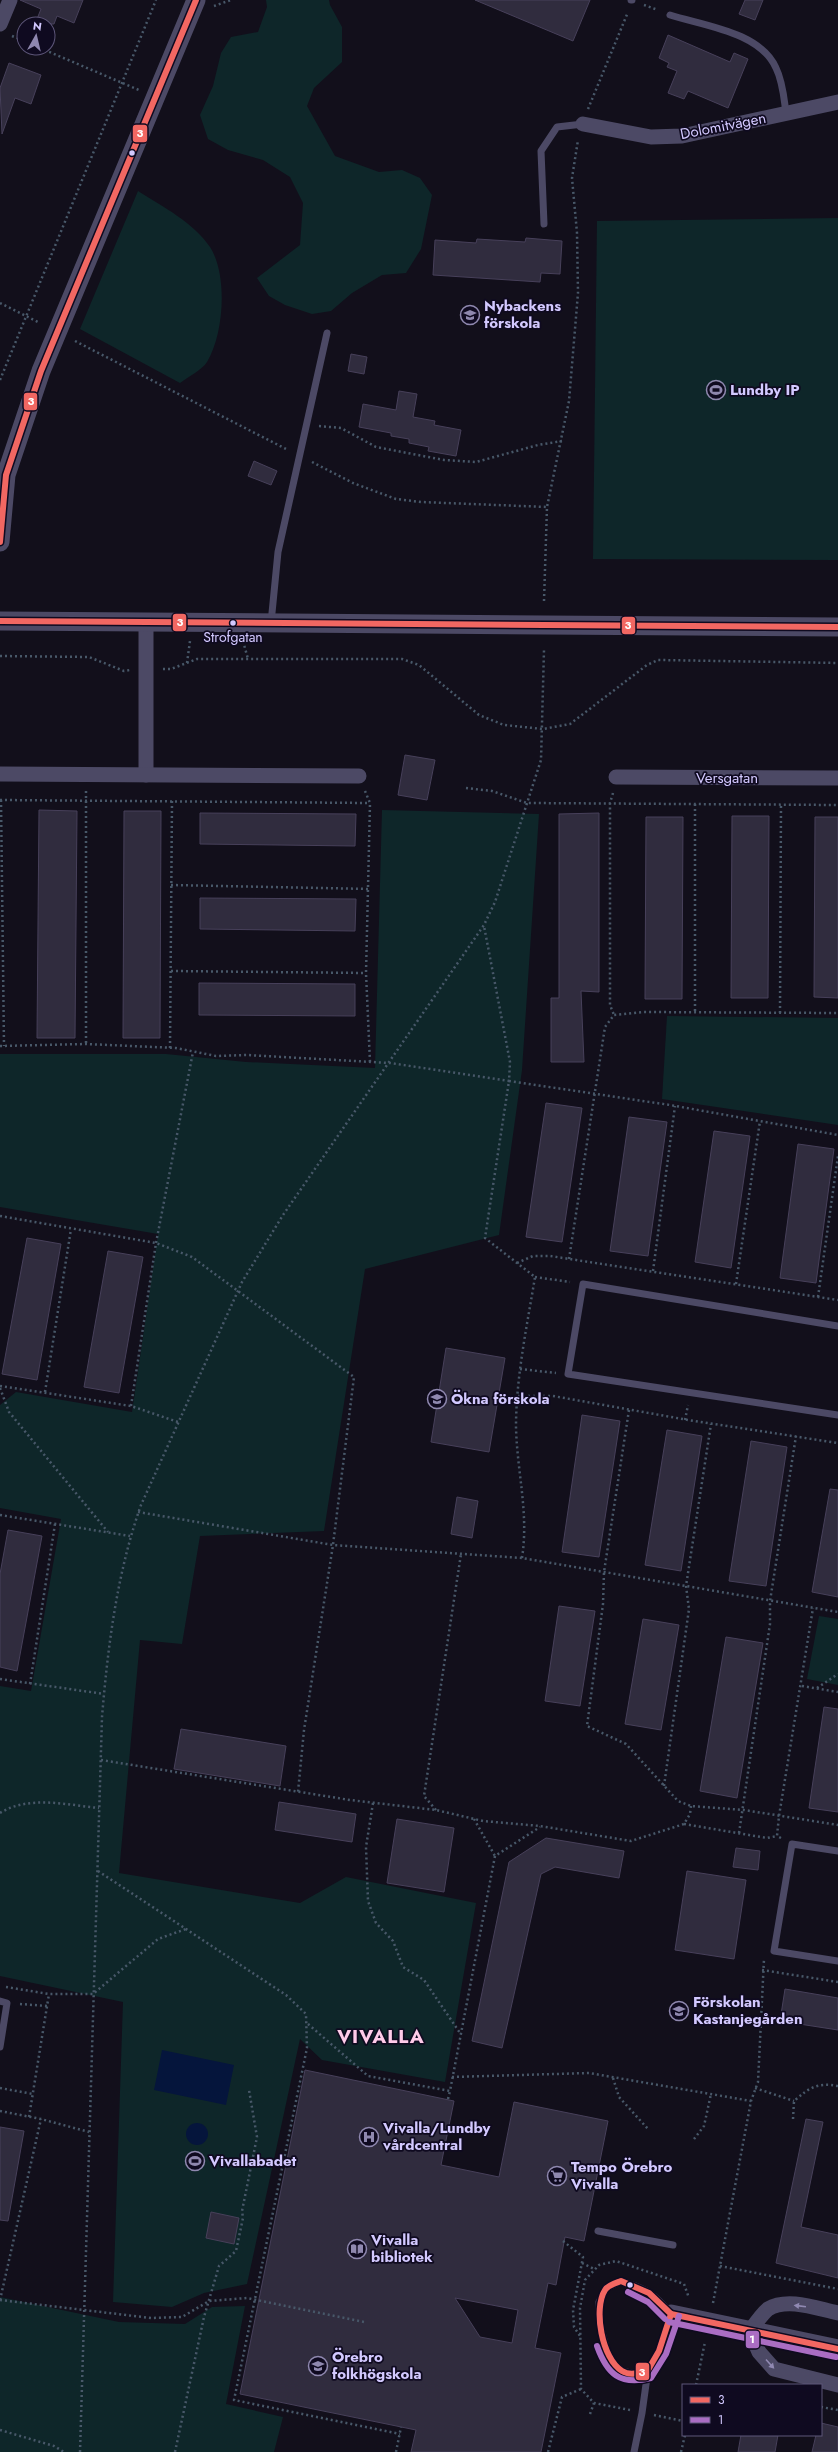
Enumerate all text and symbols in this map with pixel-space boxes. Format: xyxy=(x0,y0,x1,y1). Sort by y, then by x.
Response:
north arrow xyxy=(16,16,56,56)
text: N xyxy=(32,18,43,35)
street label: Dolomitvägen xyxy=(678,107,768,145)
line badge: 3 xyxy=(132,124,148,143)
text: 3 xyxy=(137,125,144,141)
unlabelled marker xyxy=(127,148,137,158)
place label: Nybackens förskola xyxy=(484,295,561,334)
school or university icon: Nybackens förskola xyxy=(459,304,481,326)
sports icon: Lundby IP xyxy=(705,379,727,401)
place label: Lundby IP xyxy=(730,379,800,401)
line badge: 3 xyxy=(23,392,38,411)
text: 3 xyxy=(28,393,35,409)
line badge: 3 xyxy=(172,613,187,632)
text: 3 xyxy=(177,614,184,630)
line badge: 3 xyxy=(621,616,636,635)
text: 3 xyxy=(625,617,632,633)
marker: Strofgatan xyxy=(228,618,238,628)
place label: Strofgatan xyxy=(203,627,263,647)
street label: Versgatan xyxy=(696,767,758,789)
school or university icon: Ökna förskola xyxy=(426,1388,448,1410)
place label: Ökna förskola xyxy=(451,1388,550,1410)
place label: Förskolan Kastanjegården xyxy=(693,1991,803,2030)
school or university icon: Förskolan Kastanjegården xyxy=(668,2000,690,2022)
district label: VIVALLA xyxy=(336,2023,425,2050)
place label: Vivalla/Lundby vårdcentral xyxy=(382,2117,491,2156)
hospital icon: Vivalla/Lundby vårdcentral xyxy=(358,2126,380,2148)
sports icon: Vivallabadet xyxy=(184,2150,206,2172)
place label: Vivallabadet xyxy=(208,2150,297,2172)
place label: Tempo Örebro Vivalla xyxy=(570,2156,672,2195)
supermarket icon: Tempo Örebro Vivalla xyxy=(546,2165,568,2187)
place label: Vivalla bibliotek xyxy=(370,2229,433,2268)
library icon: Vivalla bibliotek xyxy=(346,2238,368,2260)
unlabelled marker xyxy=(625,2280,635,2290)
one-way arrow xyxy=(794,2303,806,2309)
line badge: 1 xyxy=(745,2330,760,2349)
text: 1 xyxy=(749,2331,755,2347)
place label: Örebro folkhögskola xyxy=(332,2346,422,2385)
school or university icon: Örebro folkhögskola xyxy=(307,2355,329,2377)
one-way arrow xyxy=(765,2359,774,2369)
line badge: 3 xyxy=(635,2362,650,2381)
text: 3 xyxy=(639,2364,646,2380)
legend xyxy=(682,2384,822,2436)
text: 3 xyxy=(718,2391,725,2409)
text: 1 xyxy=(718,2411,723,2429)

